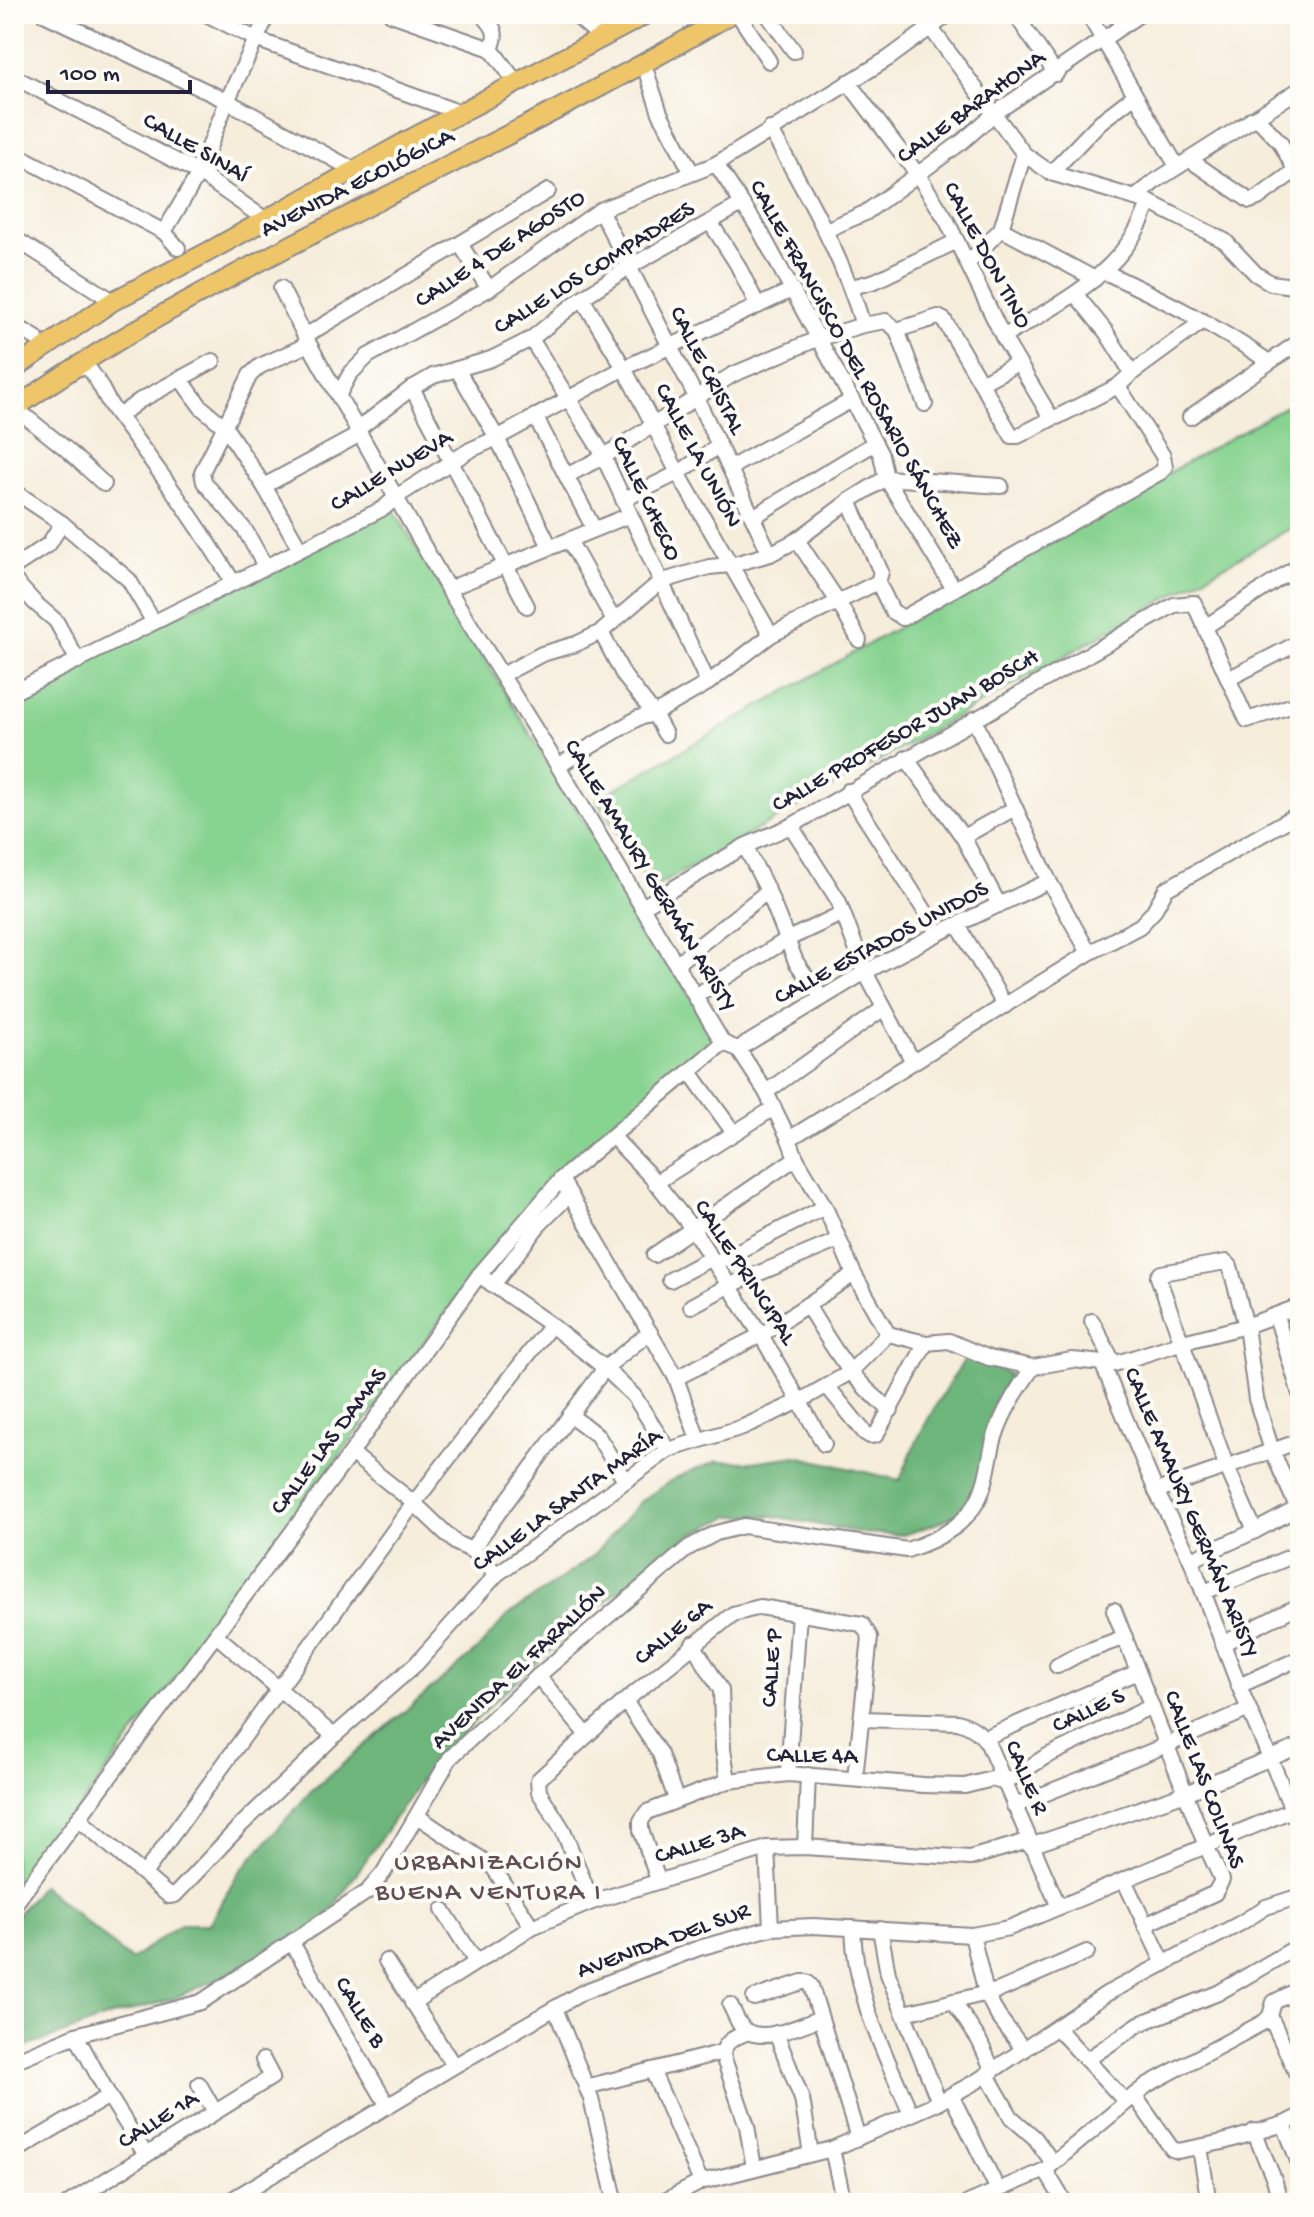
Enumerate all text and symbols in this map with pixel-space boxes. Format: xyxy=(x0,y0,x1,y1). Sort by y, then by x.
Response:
street label: CALLE BARAHONA xyxy=(892,43,1053,172)
scale bar xyxy=(48,44,190,94)
text: 100 m xyxy=(59,61,120,90)
street label: CALLE SINAÍ xyxy=(137,107,253,191)
street label: AVENIDA ECOLÓGICA xyxy=(256,122,461,245)
street label: CALLE FRANCISCO DEL ROSARIO SÁNCHEZ xyxy=(741,176,969,555)
street label: CALLE DON TINO xyxy=(935,178,1037,334)
street label: CALLE 4 DE AGOSTO xyxy=(410,184,592,316)
street label: CALLE LOS COMPADRES xyxy=(489,195,701,343)
street label: CALLE CRISTAL xyxy=(661,302,751,441)
street label: CALLE LA UNIÓN xyxy=(647,379,747,533)
street label: CALLE NUEVA xyxy=(326,423,460,520)
street label: CALLE CHECO xyxy=(603,432,687,566)
street label: CALLE PROFESOR JUAN BOSCH xyxy=(767,643,1045,820)
street label: CALLE AMAURY GERMÁN ARISTY xyxy=(556,735,742,1017)
street label: CALLE ESTADOS UNIDOS xyxy=(770,875,995,1013)
street label: CALLE PRINCIPAL xyxy=(686,1195,802,1352)
street label: CALLE LAS DAMAS xyxy=(265,1362,395,1521)
street label: CALLE AMAURY GERMÁN ARISTY xyxy=(1116,1364,1264,1662)
street label: CALLE LA SANTA MARÍA xyxy=(468,1421,670,1580)
street label: AVENIDA EL FARALLÓN xyxy=(426,1579,614,1757)
street label: CALLE 6A xyxy=(629,1592,720,1673)
street label: CALLE P xyxy=(756,1627,790,1708)
street label: CALLE S xyxy=(1048,1682,1131,1741)
street label: CALLE LAS COLINAS xyxy=(1156,1687,1251,1874)
street label: CALLE R xyxy=(996,1736,1054,1821)
street label: CALLE 4A xyxy=(766,1742,860,1772)
street label: CALLE 3A xyxy=(652,1817,750,1872)
district label: URBANIZACIÓN BUENA VENTURA I xyxy=(375,1849,602,1910)
street label: AVENIDA DEL SUR xyxy=(574,1897,756,1987)
street label: CALLE B xyxy=(327,1972,392,2054)
street label: CALLE 1A xyxy=(113,2084,206,2157)

